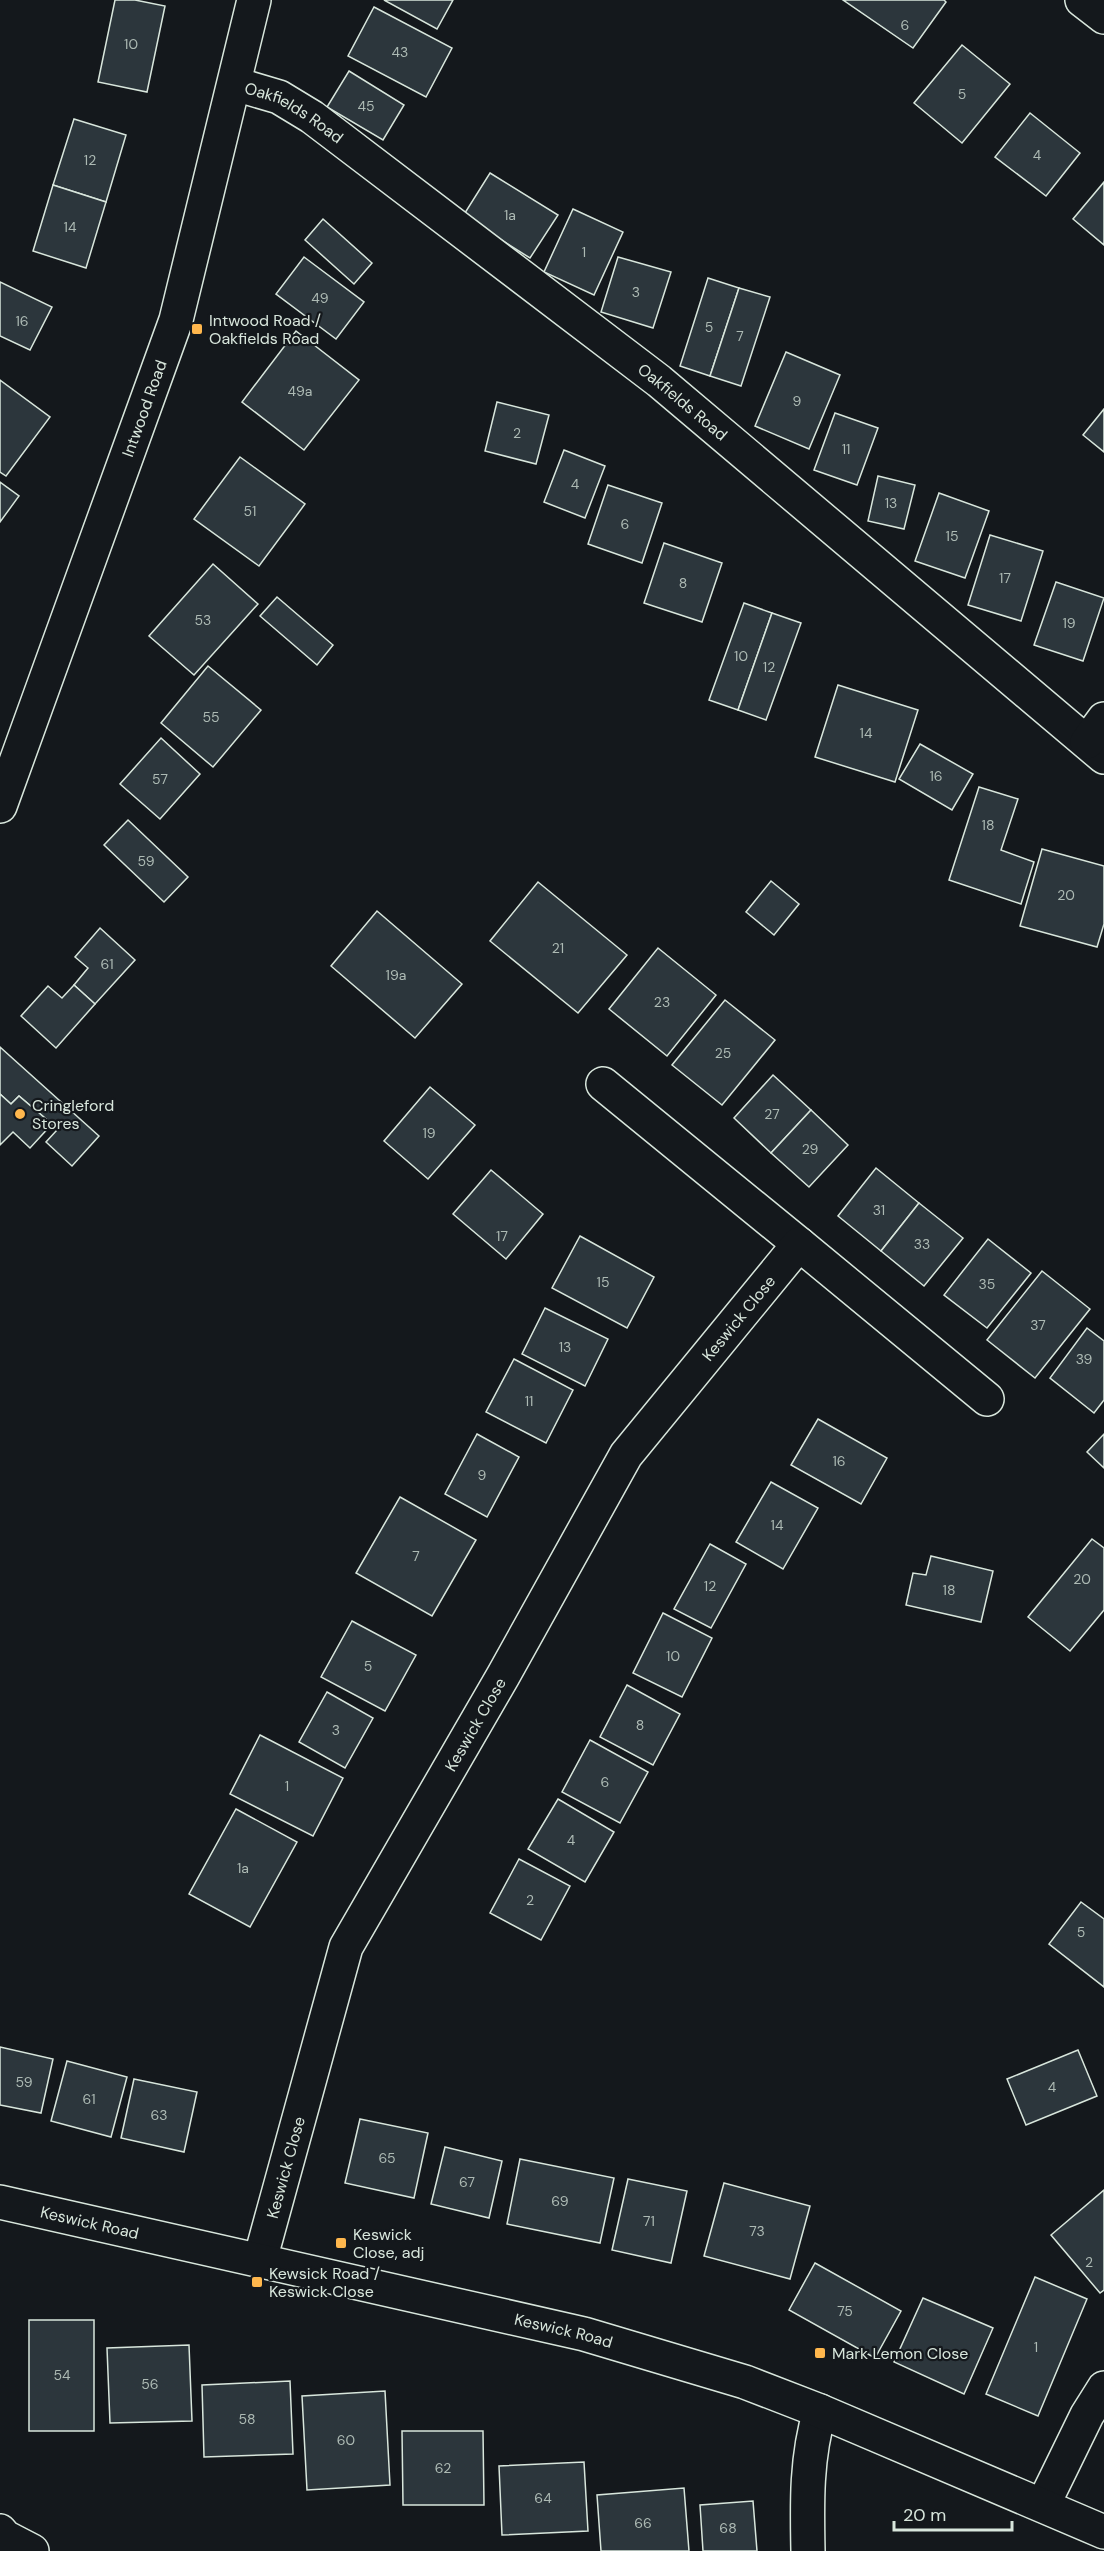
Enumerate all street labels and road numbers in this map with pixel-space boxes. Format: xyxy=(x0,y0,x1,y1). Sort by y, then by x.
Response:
street label: Oakfields Road xyxy=(242,77,348,148)
street label: Intwood Road xyxy=(117,357,171,460)
street label: Oakfields Road xyxy=(634,358,732,445)
street label: Keswick Close xyxy=(697,1271,780,1365)
street label: Keswick Close xyxy=(440,1674,510,1775)
street label: Keswick Close xyxy=(261,2114,309,2221)
street label: Keswick Road xyxy=(38,2201,141,2244)
street label: Keswick Road xyxy=(512,2308,615,2352)

